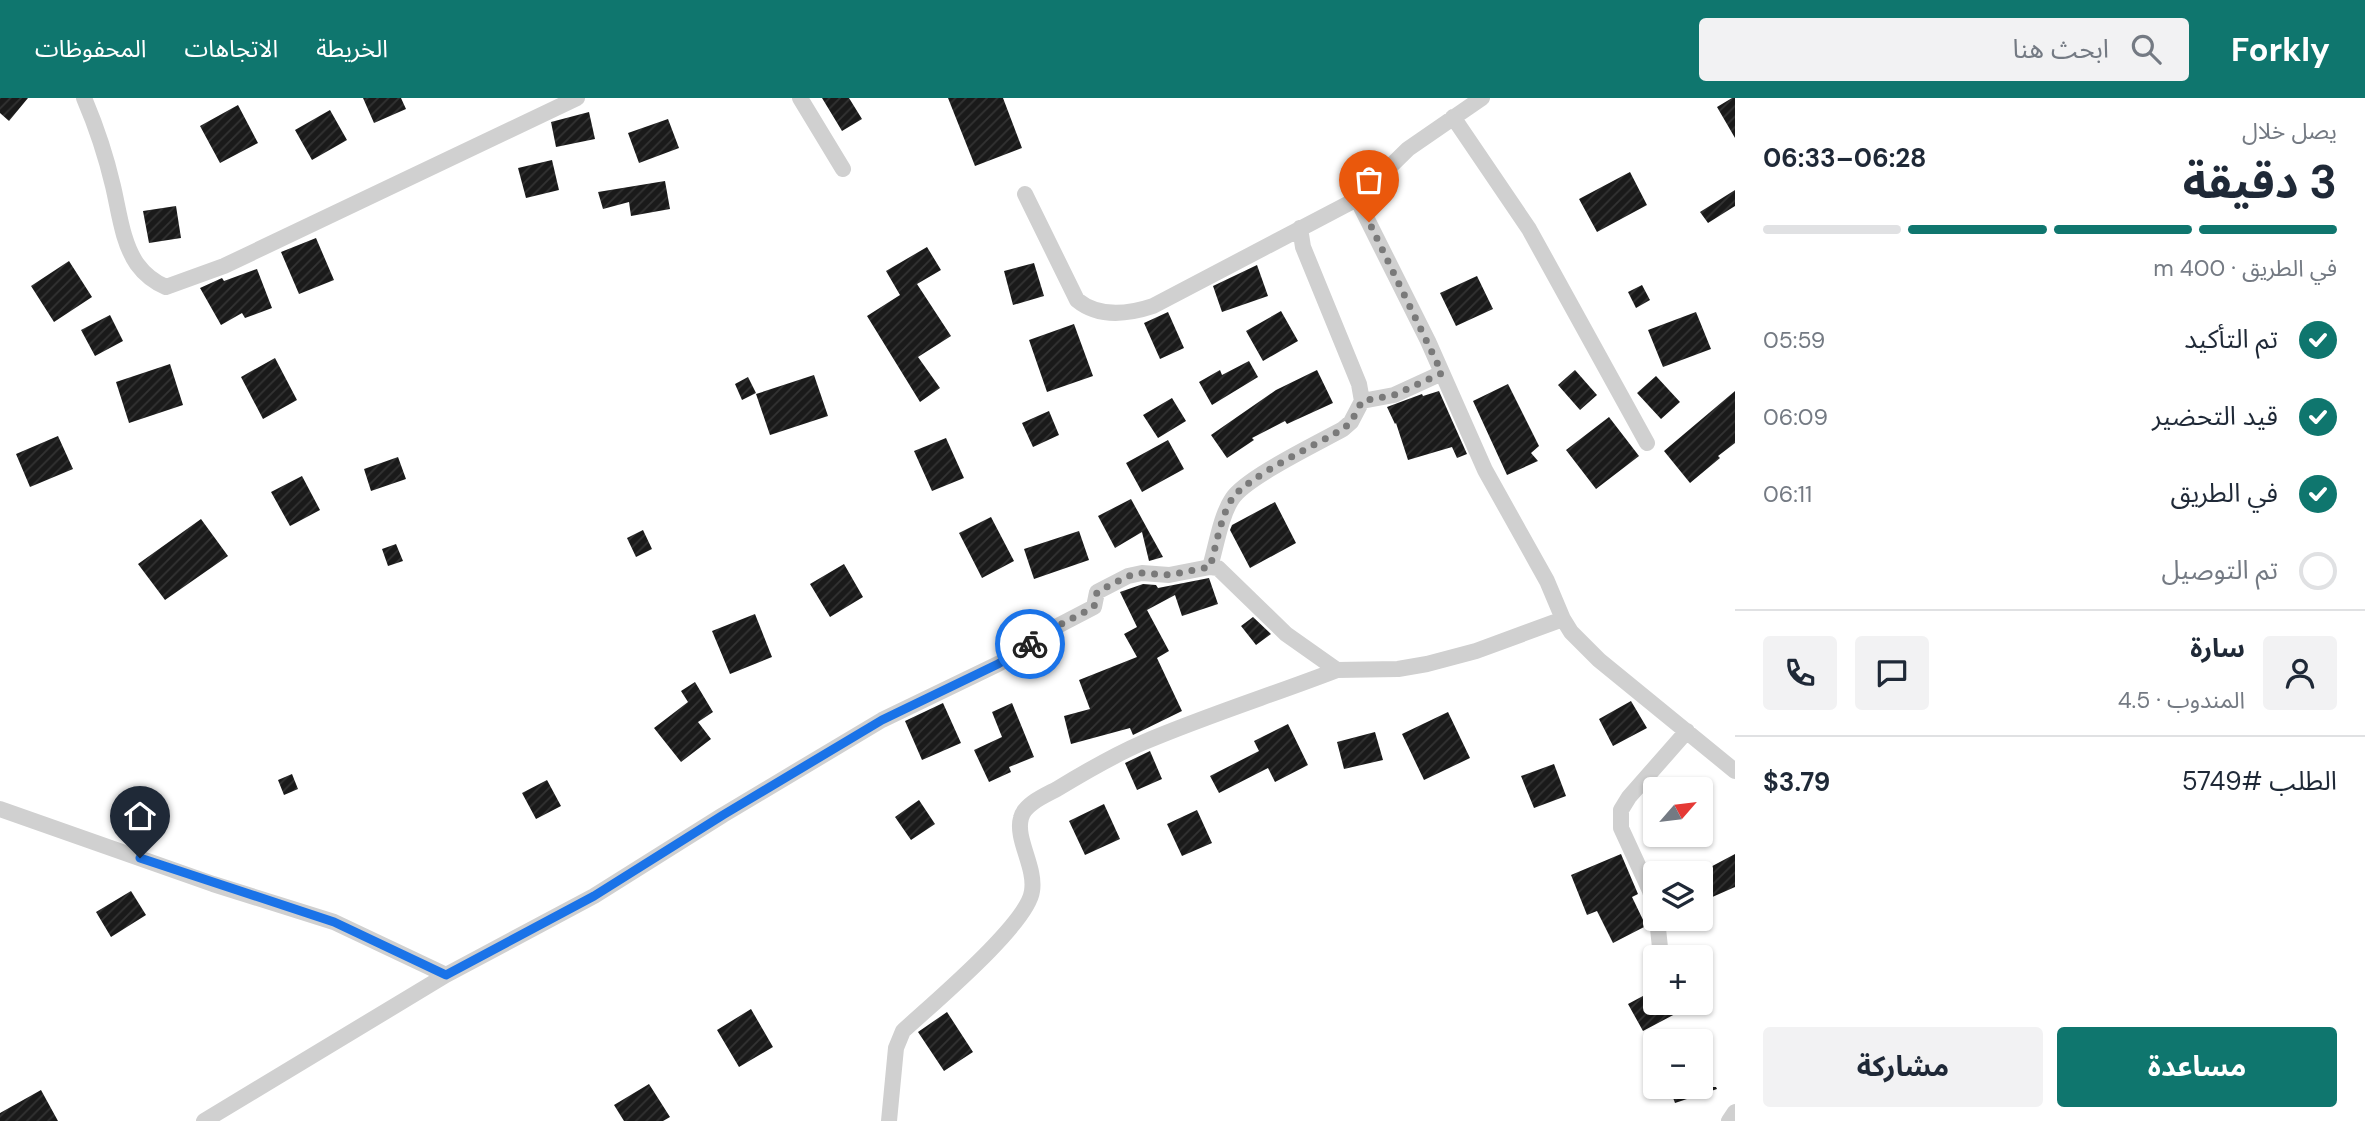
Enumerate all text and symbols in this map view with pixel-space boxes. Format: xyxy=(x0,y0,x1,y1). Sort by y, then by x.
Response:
search box xyxy=(1699,18,2189,81)
text: Forkly xyxy=(2231,28,2330,71)
icon: search xyxy=(2127,30,2165,68)
text: ابحث هنا xyxy=(2013,32,2109,66)
text: المحفوظات xyxy=(35,33,146,64)
text: الاتجاهات xyxy=(184,33,278,64)
text: الخريطة xyxy=(316,33,388,64)
text: يصل خلال xyxy=(2242,116,2337,146)
text: 06:28–06:33 xyxy=(1763,141,1927,175)
pin xyxy=(1339,150,1399,222)
text: 3 دقيقة xyxy=(2183,152,2337,212)
icon: bag xyxy=(1350,161,1388,199)
text: في الطريق · 400 m xyxy=(2153,253,2337,283)
icon: check xyxy=(2299,321,2337,359)
text: تم التأكيد xyxy=(2184,322,2278,356)
text: 05:59 xyxy=(1763,325,1825,355)
icon: check xyxy=(2299,398,2337,436)
text: قيد التحضير xyxy=(2152,399,2278,433)
text: 06:09 xyxy=(1763,402,1828,432)
icon: check xyxy=(2299,475,2337,513)
text: في الطريق xyxy=(2171,476,2278,510)
text: 06:11 xyxy=(1763,479,1812,509)
text: تم التوصيل xyxy=(2162,553,2278,587)
courier xyxy=(995,609,1065,679)
icon: bike xyxy=(1011,625,1049,663)
text: سارة xyxy=(2190,631,2245,665)
button: phone xyxy=(1763,636,1837,710)
button: chat xyxy=(1855,636,1929,710)
button: person xyxy=(2263,636,2337,710)
text: المندوب · 4.5 xyxy=(2118,685,2245,715)
text: الطلب #5749 xyxy=(2182,764,2337,798)
text: $3.79 xyxy=(1763,765,1830,799)
north arrow xyxy=(1643,777,1713,847)
map controls xyxy=(1643,777,1713,1099)
pin xyxy=(110,786,170,858)
icon: home xyxy=(121,797,159,835)
button: layers xyxy=(1643,861,1713,931)
button: + xyxy=(1643,945,1713,1015)
button: مشاركة xyxy=(1763,1027,2043,1107)
button: مساعدة xyxy=(2057,1027,2337,1107)
button: − xyxy=(1643,1029,1713,1099)

